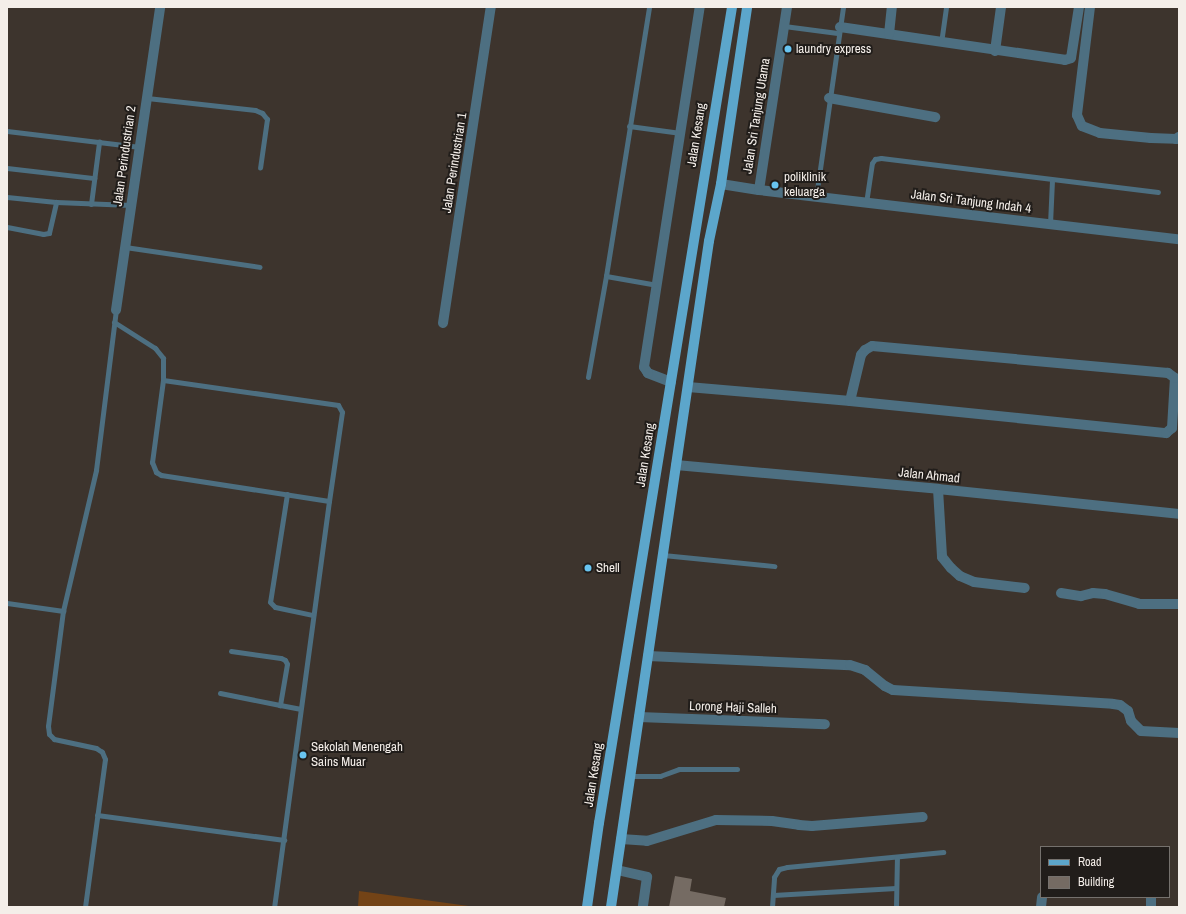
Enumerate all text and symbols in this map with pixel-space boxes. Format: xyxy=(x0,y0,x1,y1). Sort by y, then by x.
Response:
place label: laundry express xyxy=(796,41,871,57)
marker: laundry express xyxy=(783,44,793,54)
street label: Jalan Sri Tanjung Utama xyxy=(740,57,774,175)
street label: Jalan Kesang xyxy=(684,102,710,168)
street label: Jalan Perindustrian 2 xyxy=(110,105,140,207)
street label: Jalan Perindustrian 1 xyxy=(439,112,471,214)
place label: poliklinik keluarga xyxy=(784,170,826,201)
marker: poliklinik keluarga xyxy=(769,179,781,191)
street label: Jalan Sri Tanjung Indah 4 xyxy=(910,187,1032,217)
street label: Jalan Kesang xyxy=(633,422,659,488)
street label: Jalan Ahmad xyxy=(897,465,961,487)
place label: Shell xyxy=(596,560,620,576)
marker: Shell xyxy=(583,563,593,573)
street label: Lorong Haji Salleh xyxy=(689,699,777,717)
place label: Sekolah Menengah Sains Muar xyxy=(311,740,403,771)
street label: Jalan Kesang xyxy=(581,742,607,808)
marker: Sekolah Menengah Sains Muar xyxy=(298,750,308,760)
legend xyxy=(1040,846,1170,898)
text: Road xyxy=(1078,854,1102,870)
text: Building xyxy=(1078,874,1114,890)

